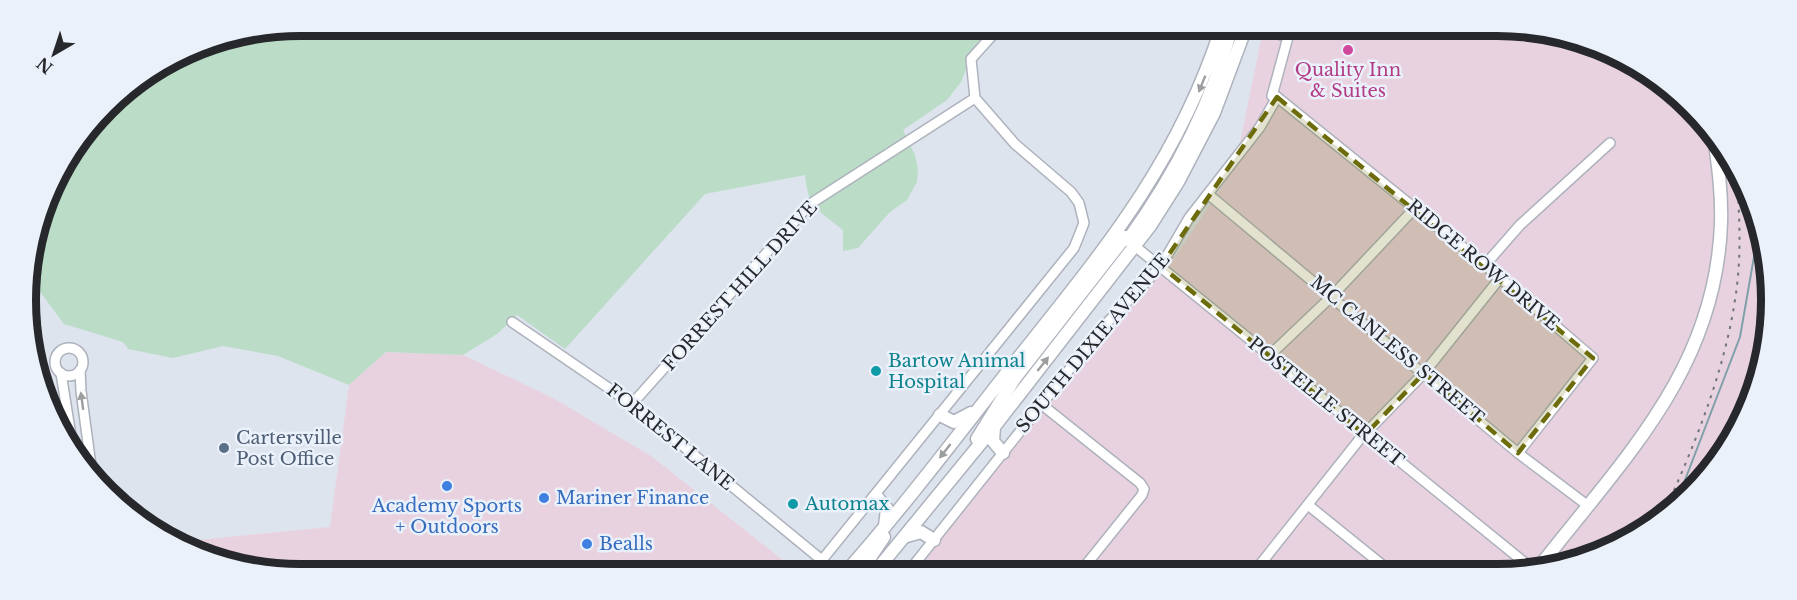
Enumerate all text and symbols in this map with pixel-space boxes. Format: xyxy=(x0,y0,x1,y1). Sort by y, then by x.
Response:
north arrow xyxy=(24,24,84,84)
marker: Quality Inn & Suites xyxy=(1341,43,1355,57)
text: N xyxy=(32,53,57,78)
place label: Quality Inn & Suites xyxy=(1295,59,1401,102)
one-way arrow xyxy=(1196,76,1206,94)
street label: RIDGE ROW DRIVE xyxy=(1402,195,1564,335)
street label: FORREST HILL DRIVE xyxy=(658,197,822,375)
street label: SOUTH DIXIE AVENUE xyxy=(1011,249,1175,437)
street label: MC CANLESS STREET xyxy=(1306,271,1488,429)
street label: POSTELLE STREET xyxy=(1244,333,1409,472)
place label: Bartow Animal Hospital xyxy=(888,350,1026,393)
one-way arrow xyxy=(1036,357,1048,372)
marker: Bartow Animal Hospital xyxy=(869,364,883,378)
street label: FORREST LANE xyxy=(602,379,738,495)
one-way arrow xyxy=(77,391,87,410)
place label: Cartersville Post Office xyxy=(236,427,342,470)
marker: Cartersville Post Office xyxy=(217,441,231,455)
one-way arrow xyxy=(940,443,952,458)
marker: Academy Sports + Outdoors xyxy=(440,479,454,493)
place label: Mariner Finance xyxy=(556,487,709,509)
marker: Mariner Finance xyxy=(537,491,551,505)
place label: Automax xyxy=(804,493,890,515)
place label: Academy Sports + Outdoors xyxy=(371,495,522,538)
marker: Automax xyxy=(786,497,800,511)
place label: Bealls xyxy=(599,533,653,555)
marker: Bealls xyxy=(580,537,594,551)

